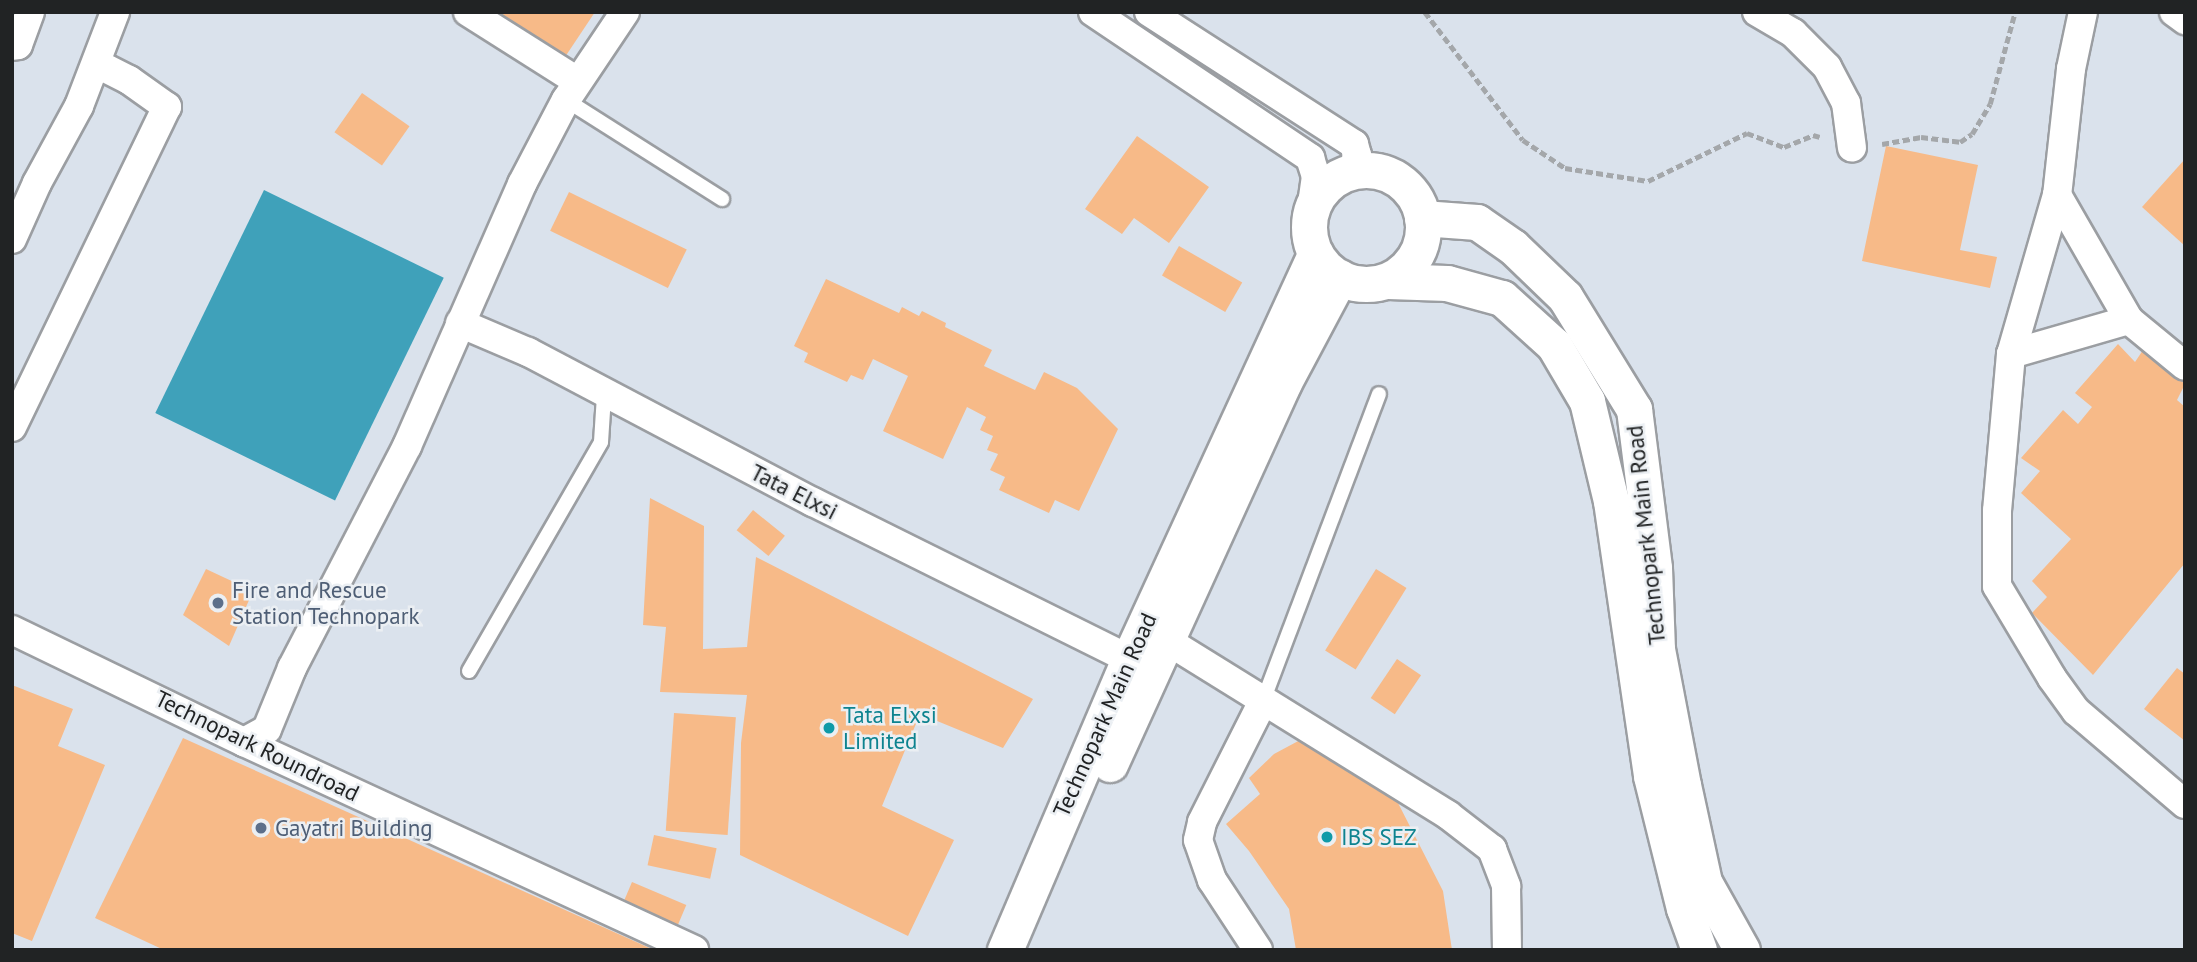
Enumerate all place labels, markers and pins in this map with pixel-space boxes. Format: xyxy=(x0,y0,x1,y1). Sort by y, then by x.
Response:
place label: Fire and Rescue Station Technopark xyxy=(232,576,420,630)
marker: Fire and Rescue Station Technopark xyxy=(210,595,226,611)
place label: Tata Elxsi Limited xyxy=(843,701,937,755)
marker: Tata Elxsi Limited xyxy=(821,720,837,736)
place label: Gayatri Building xyxy=(275,814,433,842)
marker: Gayatri Building xyxy=(253,820,269,836)
place label: IBS SEZ xyxy=(1341,823,1417,851)
marker: IBS SEZ xyxy=(1319,829,1335,845)

